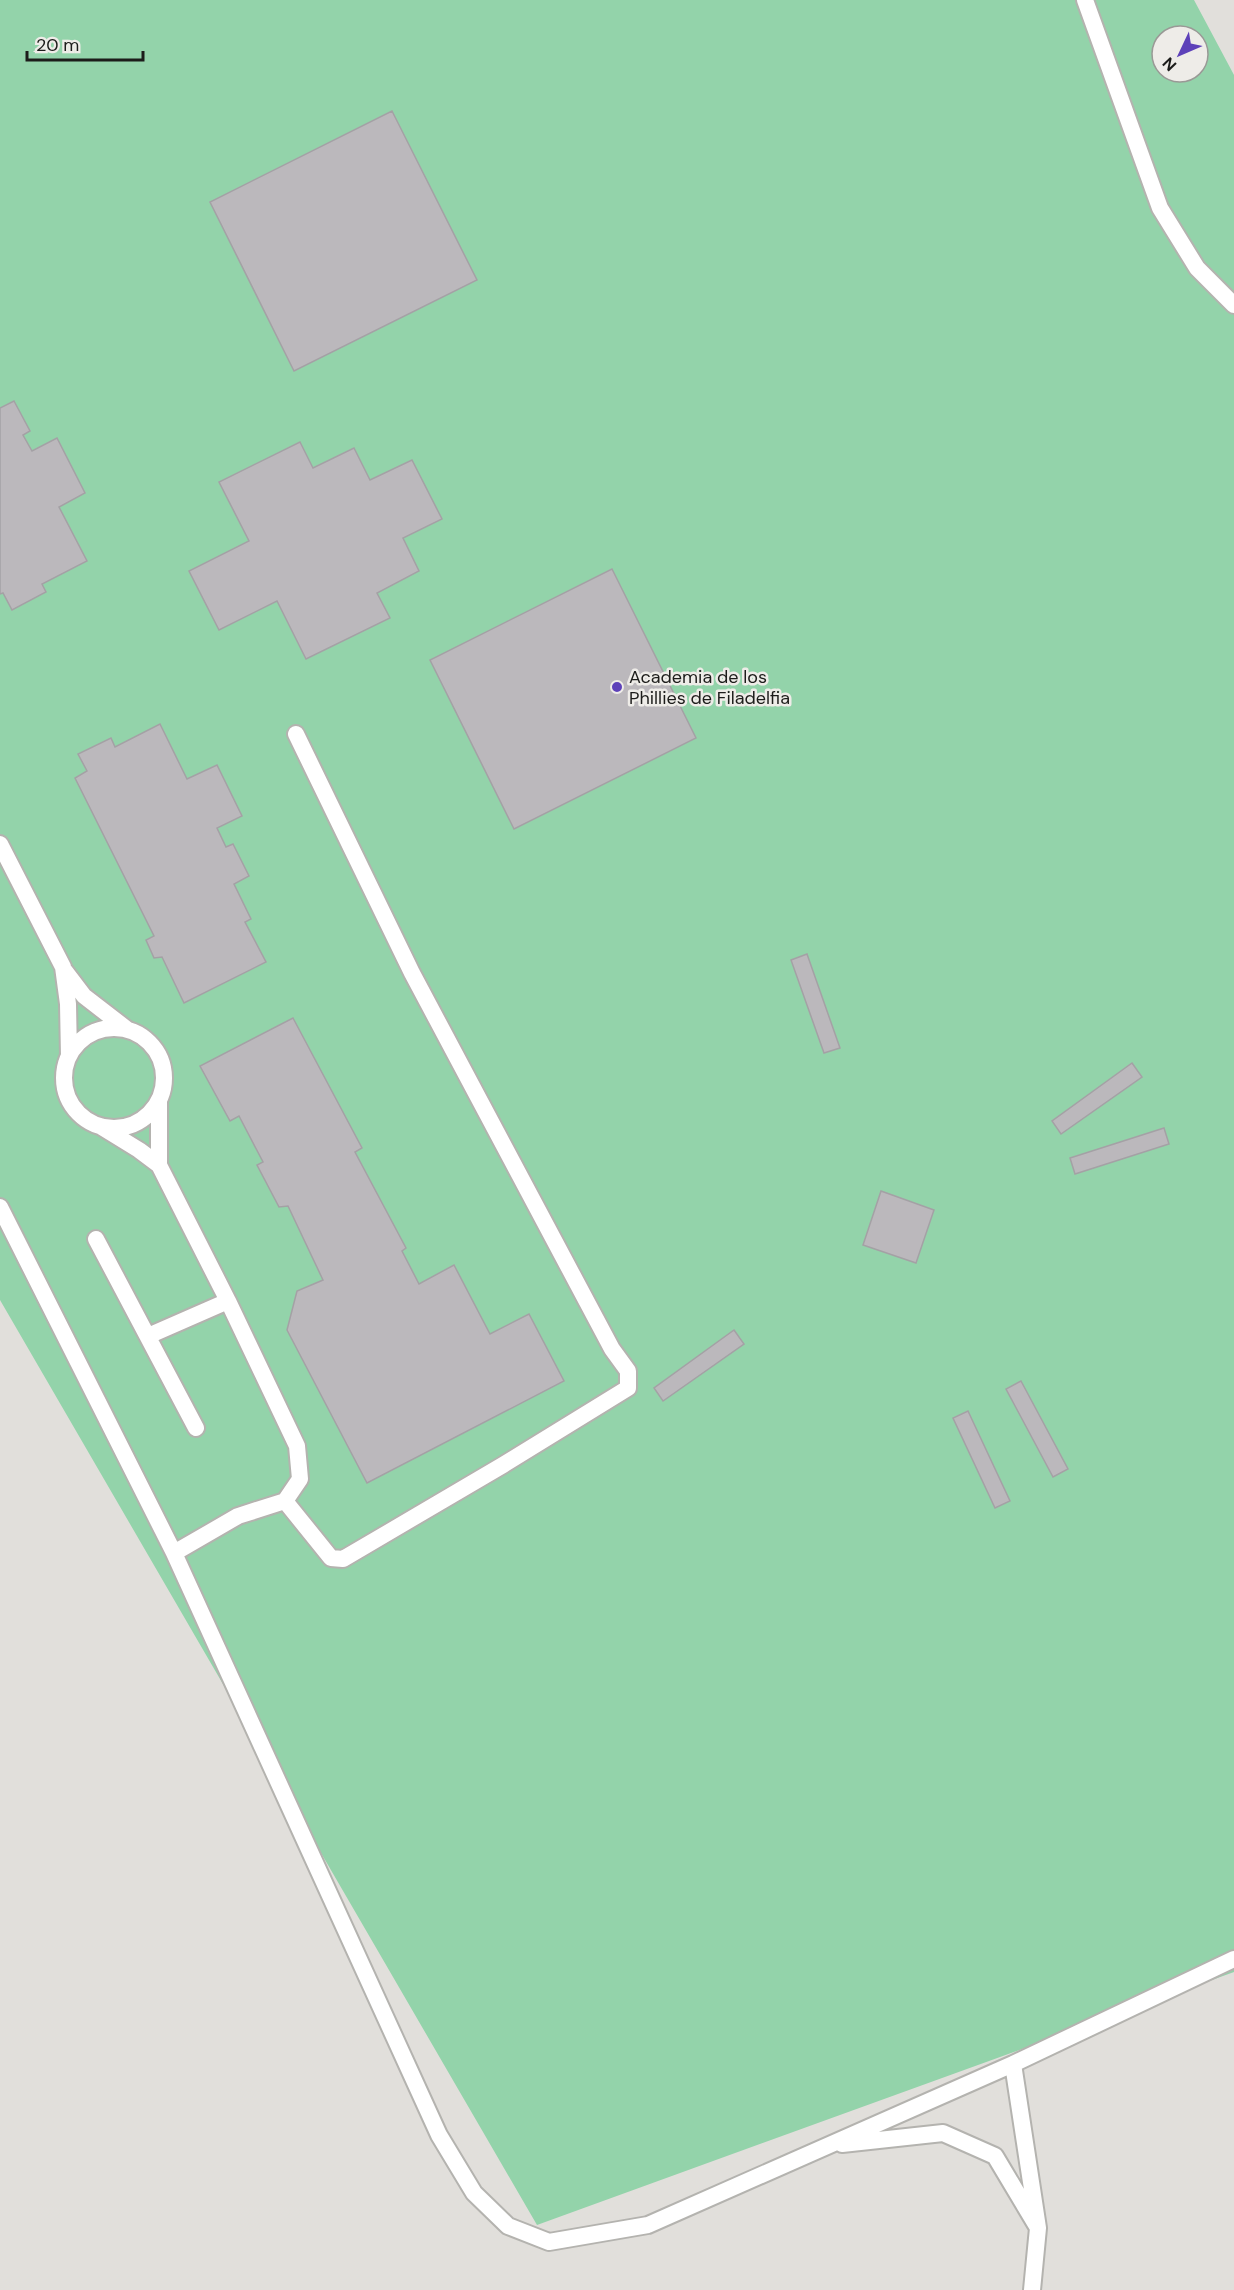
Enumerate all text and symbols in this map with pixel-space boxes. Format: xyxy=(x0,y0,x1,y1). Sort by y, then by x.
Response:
scale bar xyxy=(27,24,142,62)
north arrow xyxy=(1150,24,1210,84)
text: 20 m xyxy=(36,33,79,57)
text: N xyxy=(1158,53,1181,76)
place label: Academia de los Phillies de Filadelfia xyxy=(629,665,790,710)
marker: Academia de los Phillies de Filadelfia xyxy=(610,680,624,694)

